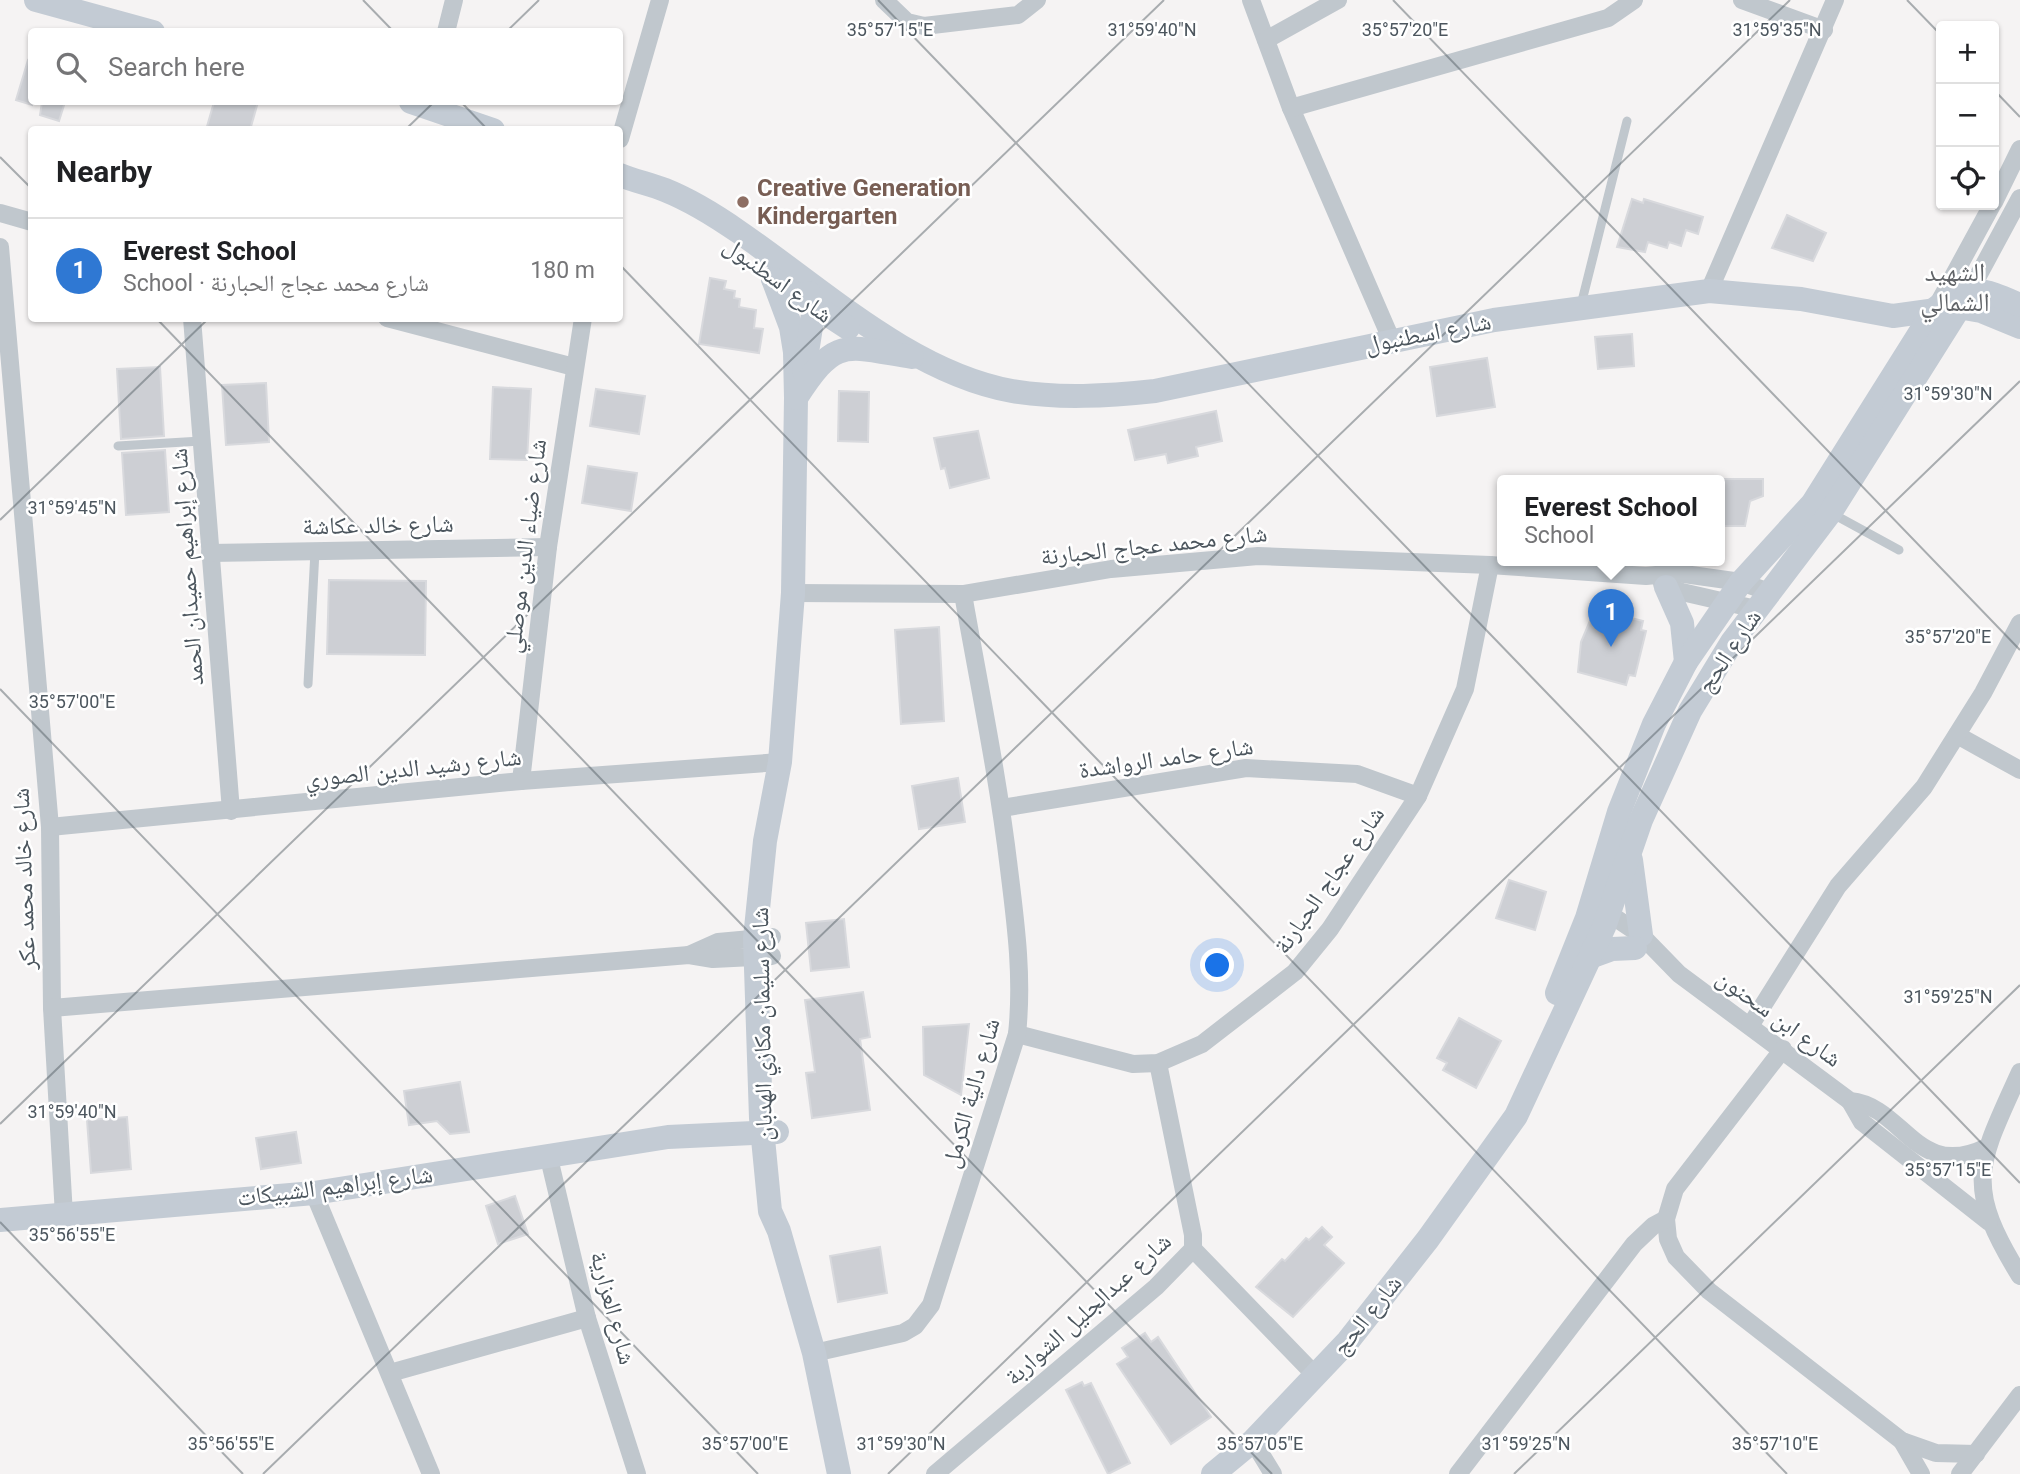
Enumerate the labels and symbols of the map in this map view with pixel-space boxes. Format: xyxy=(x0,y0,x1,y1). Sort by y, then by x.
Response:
text: 35°57'15"E xyxy=(847,19,933,40)
text: 31°59'40"N xyxy=(1107,19,1197,40)
text: 35°57'20"E xyxy=(1362,19,1448,40)
text: 31°59'35"N xyxy=(1732,19,1822,40)
place label: Creative Generation Kindergarten xyxy=(757,174,971,230)
marker: Creative Generation Kindergarten xyxy=(735,194,751,210)
street label: شارع اسطنبول xyxy=(718,231,838,330)
district label: الشهيد الشمالي xyxy=(1920,257,1990,323)
street label: شارع اسطنبول xyxy=(1363,307,1494,360)
text: 31°59'30"N xyxy=(1903,383,1993,404)
street label: شارع ضياء الدين موصلي xyxy=(498,437,557,655)
street label: شارع إبراهيم حميدان الحمد xyxy=(165,447,211,687)
text: 31°59'45"N xyxy=(27,497,117,518)
street label: شارع خالد عكاشة xyxy=(302,510,454,541)
street label: شارع محمد عجاج الحبارنة xyxy=(1039,519,1269,572)
pin: 1 xyxy=(1588,589,1634,647)
street label: شارع الحج xyxy=(1691,604,1768,699)
text: 35°57'20"E xyxy=(1905,626,1991,647)
text: 35°57'00"E xyxy=(29,691,115,712)
street label: شارع حامد الرواشدة xyxy=(1077,732,1255,785)
street label: شارع رشيد الدين الصوري xyxy=(303,743,523,798)
street label: شارع خالد محمد عكر xyxy=(7,787,42,972)
street label: شارع عجاج الحبارنة xyxy=(1268,801,1391,960)
street label: شارع سليمان مكازي الهدبان xyxy=(746,907,783,1141)
your location xyxy=(1200,948,1234,982)
street label: شارع ابن سحنون xyxy=(1710,963,1847,1074)
text: 31°59'25"N xyxy=(1903,986,1993,1007)
street label: شارع دالية الكرمل xyxy=(936,1015,1007,1171)
text: 31°59'40"N xyxy=(27,1101,117,1122)
text: 35°57'15"E xyxy=(1905,1159,1991,1180)
street label: شارع إبراهيم الشبيكات xyxy=(236,1160,435,1214)
text: 35°56'55"E xyxy=(29,1224,115,1245)
street label: شارع عبدالجليل الشواربة xyxy=(999,1227,1178,1392)
street label: شارع العزارية xyxy=(583,1248,642,1368)
street label: شارع الحج xyxy=(1326,1270,1408,1361)
text: 35°56'55"E xyxy=(188,1433,274,1454)
text: 35°57'00"E xyxy=(702,1433,788,1454)
text: 31°59'30"N xyxy=(856,1433,946,1454)
text: 35°57'05"E xyxy=(1217,1433,1303,1454)
text: 31°59'25"N xyxy=(1481,1433,1571,1454)
text: 35°57'10"E xyxy=(1732,1433,1818,1454)

